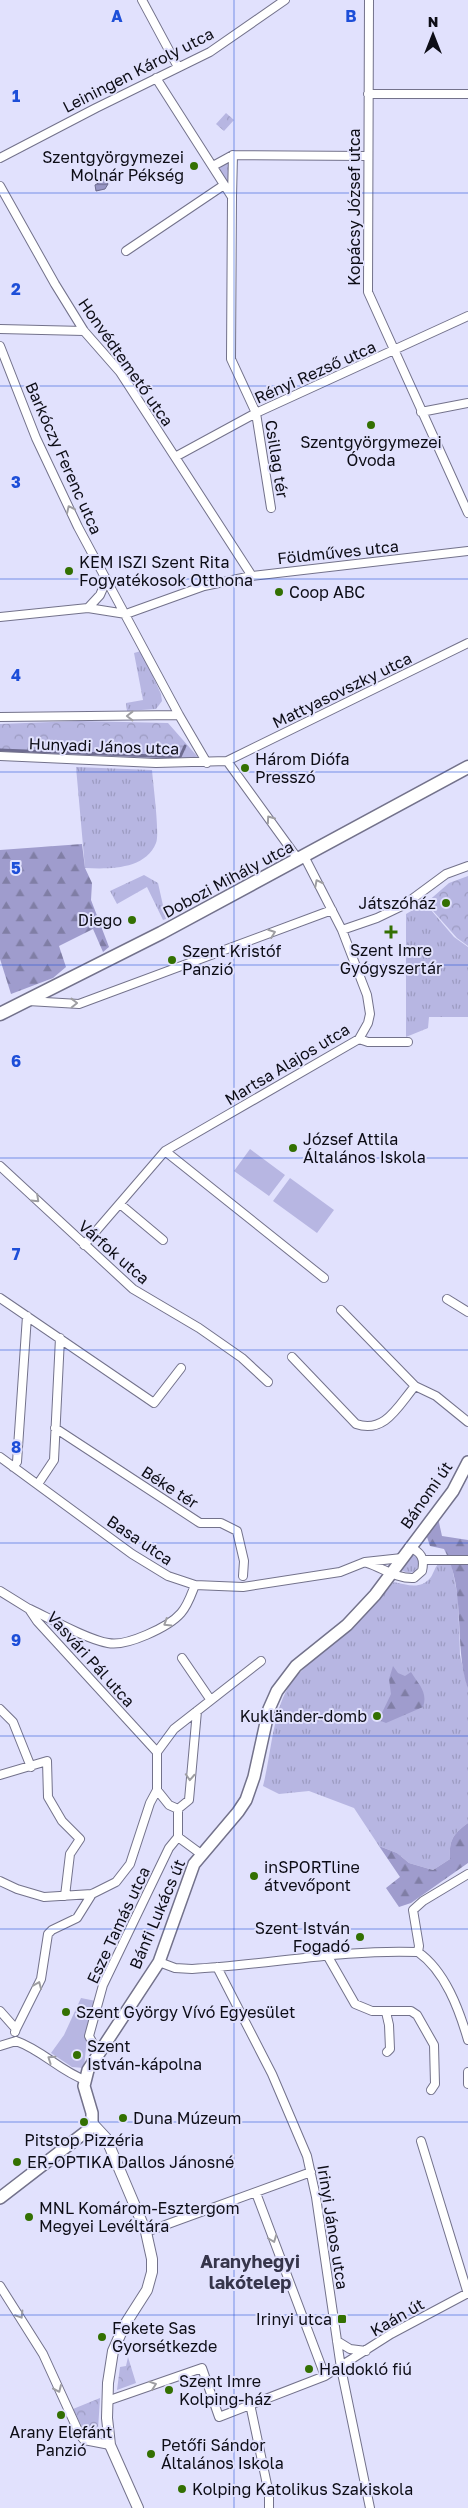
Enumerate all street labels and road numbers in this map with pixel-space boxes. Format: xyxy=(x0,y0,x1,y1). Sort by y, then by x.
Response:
street label: Leiningen Károly utca xyxy=(59,23,217,117)
street label: Kopácsy József utca xyxy=(344,128,364,286)
street label: Honvédtemető utca xyxy=(74,294,178,430)
street label: Rényi Rezső utca xyxy=(251,336,379,408)
street label: Barkóczy Ferenc utca xyxy=(21,379,107,537)
street label: Csillag tér xyxy=(261,419,293,499)
street label: Földműves utca xyxy=(276,536,400,568)
street label: Mattyasovszky utca xyxy=(269,648,415,732)
street label: Hunyadi János utca xyxy=(28,733,180,759)
street label: Dobozi Mihály utca xyxy=(159,836,297,922)
street label: Martsa Alajos utca xyxy=(221,1019,353,1109)
street label: Várfok utca xyxy=(74,1216,154,1288)
street label: Bánomi út xyxy=(396,1457,456,1533)
street label: Béke tér xyxy=(138,1461,202,1513)
street label: Basa utca xyxy=(103,1511,177,1569)
street label: Vasvári Pál utca xyxy=(43,1607,139,1711)
street label: Bánfi Lukács út xyxy=(125,1856,189,1972)
street label: Esze Tamás utca xyxy=(82,1863,154,1987)
street label: Irinyi János utca xyxy=(313,2163,353,2291)
street label: Kaán út xyxy=(366,2294,428,2340)

